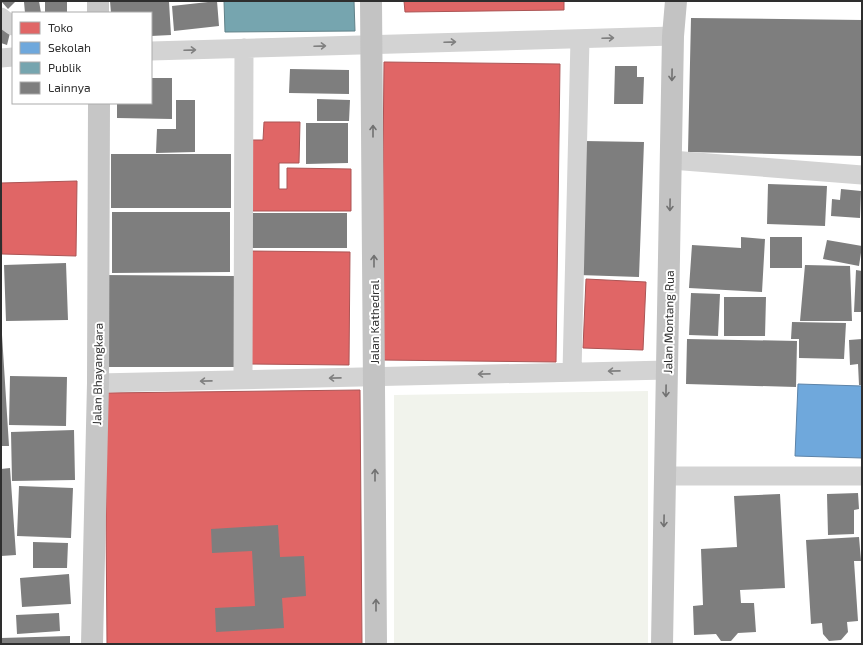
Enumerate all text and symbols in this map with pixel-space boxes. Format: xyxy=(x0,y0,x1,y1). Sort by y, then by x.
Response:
legend xyxy=(12,12,152,104)
text: Toko xyxy=(48,20,73,34)
one-way arrow xyxy=(601,34,614,42)
one-way arrow xyxy=(443,39,456,46)
text: Sekolah xyxy=(48,40,91,54)
one-way arrow xyxy=(313,42,326,50)
one-way arrow xyxy=(183,46,196,53)
text: Publik xyxy=(48,60,81,74)
one-way arrow xyxy=(668,68,676,81)
text: Lainnya xyxy=(48,80,91,94)
one-way arrow xyxy=(369,125,377,138)
one-way arrow xyxy=(666,198,674,211)
one-way arrow xyxy=(370,255,378,268)
street label: Jalan Montang Rua xyxy=(660,270,676,374)
street label: Jalan Kathedral xyxy=(367,280,381,364)
street label: Jalan Bhayangkara xyxy=(89,323,105,425)
one-way arrow xyxy=(608,367,621,375)
one-way arrow xyxy=(478,370,491,378)
one-way arrow xyxy=(329,374,342,381)
one-way arrow xyxy=(200,377,213,385)
one-way arrow xyxy=(663,384,670,397)
one-way arrow xyxy=(371,469,379,482)
one-way arrow xyxy=(660,514,668,527)
one-way arrow xyxy=(372,599,380,612)

